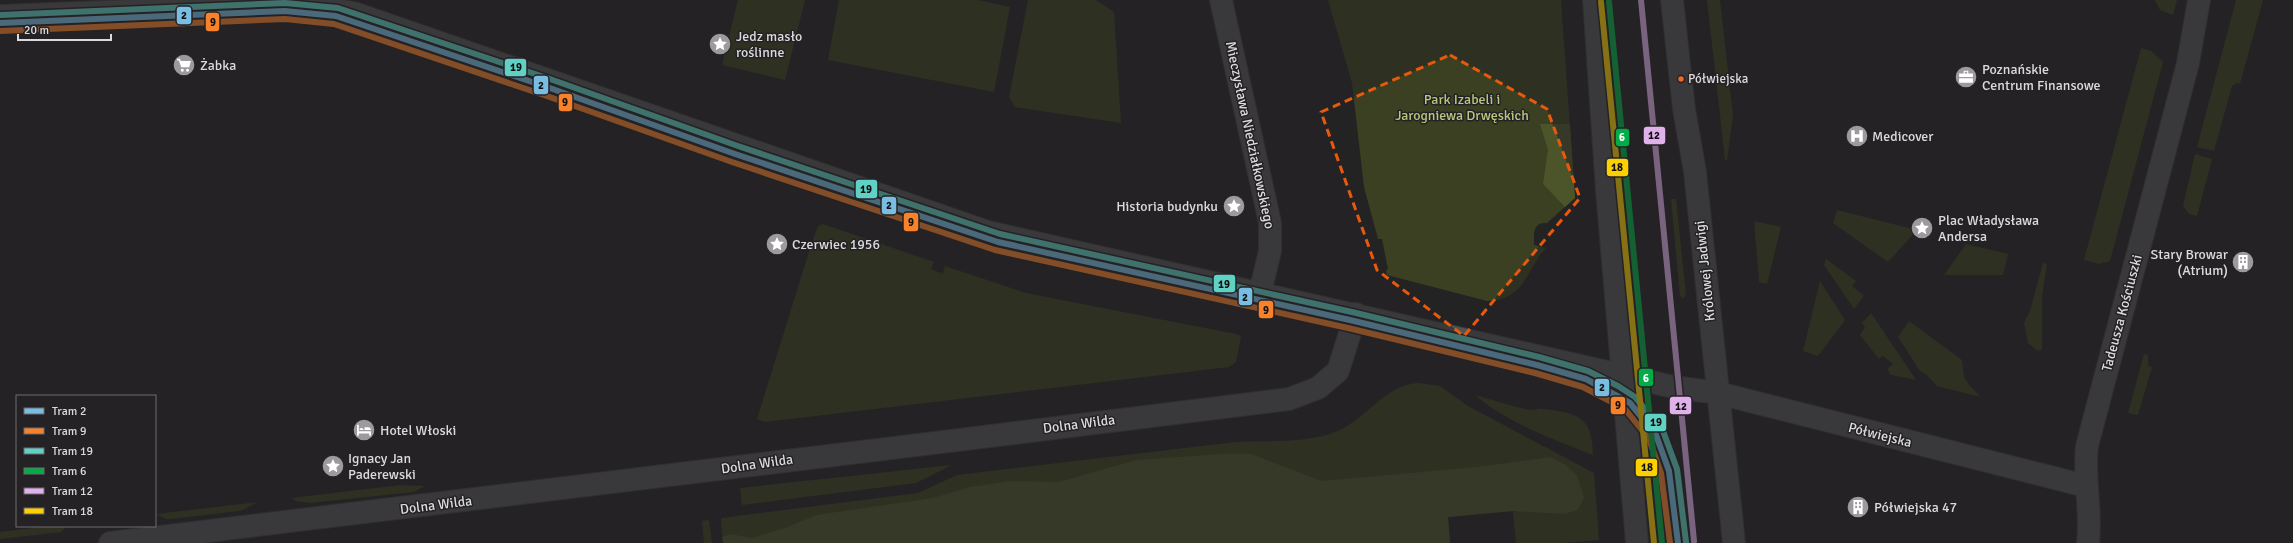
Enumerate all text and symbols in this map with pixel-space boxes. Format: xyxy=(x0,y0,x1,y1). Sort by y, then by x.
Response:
line badge: 2 xyxy=(176,6,192,25)
text: 2 xyxy=(181,9,187,22)
line badge: 9 xyxy=(205,12,220,32)
scale bar xyxy=(18,16,111,42)
text: 9 xyxy=(210,16,216,29)
text: 20 m xyxy=(24,23,49,38)
place label: Jedz masło roślinne xyxy=(736,28,802,61)
place icon: Jedz masło roślinne xyxy=(707,31,733,57)
street label: Mieczysława Niedziałkowskiego xyxy=(1222,40,1278,230)
supermarket icon: Żabka xyxy=(171,52,197,78)
place label: Żabka xyxy=(200,57,236,74)
line badge: 19 xyxy=(504,58,527,77)
text: 19 xyxy=(510,61,522,74)
place label: Poznańskie Centrum Finansowe xyxy=(1982,61,2101,94)
office icon: Poznańskie Centrum Finansowe xyxy=(1953,64,1979,90)
place label: Półwiejska xyxy=(1688,71,1748,87)
marker: Półwiejska xyxy=(1676,74,1686,84)
line badge: 2 xyxy=(533,75,549,95)
text: 2 xyxy=(538,79,544,92)
park label: Park Izabeli i Jarogniewa Drwęskich xyxy=(1395,91,1529,124)
line badge: 9 xyxy=(558,93,573,112)
text: 9 xyxy=(562,96,568,109)
hospital icon: Medicover xyxy=(1844,123,1870,149)
line badge: 12 xyxy=(1643,126,1666,145)
line badge: 6 xyxy=(1615,128,1630,147)
place label: Medicover xyxy=(1872,128,1934,145)
text: 12 xyxy=(1648,129,1660,142)
text: 6 xyxy=(1619,131,1625,144)
line badge: 18 xyxy=(1606,158,1629,177)
text: 18 xyxy=(1611,161,1623,174)
line badge: 19 xyxy=(855,179,878,199)
text: 19 xyxy=(860,183,872,196)
place icon: Historia budynku xyxy=(1221,193,1247,219)
line badge: 2 xyxy=(881,196,897,215)
place label: Historia budynku xyxy=(1116,198,1218,215)
text: 2 xyxy=(886,199,892,212)
line badge: 9 xyxy=(903,212,919,232)
place label: Plac Władysława Andersa xyxy=(1938,212,2039,245)
place icon: Plac Władysława Andersa xyxy=(1909,215,1935,241)
text: 9 xyxy=(908,216,914,229)
street label: Królowej Jadwigi xyxy=(1691,220,1719,322)
place icon: Czerwiec 1956 xyxy=(764,231,790,257)
place label: Czerwiec 1956 xyxy=(792,236,880,253)
place label: Stary Browar (Atrium) xyxy=(2151,246,2229,279)
building icon: Stary Browar (Atrium) xyxy=(2230,249,2256,275)
street label: Tadeusza Kościuszki xyxy=(2098,253,2146,373)
line badge: 19 xyxy=(1213,274,1236,293)
text: 19 xyxy=(1218,278,1230,291)
line badge: 2 xyxy=(1238,287,1253,306)
text: 2 xyxy=(1242,291,1248,304)
line badge: 9 xyxy=(1258,300,1274,319)
text: 9 xyxy=(1263,304,1269,317)
line badge: 6 xyxy=(1638,368,1654,387)
text: 6 xyxy=(1643,372,1649,385)
line badge: 2 xyxy=(1594,378,1610,397)
text: 2 xyxy=(1599,381,1605,394)
legend xyxy=(16,395,156,527)
line badge: 9 xyxy=(1610,396,1626,415)
line badge: 12 xyxy=(1669,396,1692,415)
text: 9 xyxy=(1615,399,1621,412)
text: 12 xyxy=(1675,400,1687,413)
text: Tram 2 xyxy=(52,404,86,419)
street label: Dolna Wilda xyxy=(1042,411,1116,437)
line badge: 19 xyxy=(1644,413,1667,432)
text: 19 xyxy=(1650,416,1662,429)
hotel icon: Hotel Włoski xyxy=(351,417,377,443)
street label: Półwiejska xyxy=(1846,419,1914,451)
place label: Hotel Włoski xyxy=(380,422,456,439)
text: Tram 9 xyxy=(52,424,86,439)
text: Tram 19 xyxy=(52,444,93,459)
place label: Ignacy Jan Paderewski xyxy=(348,450,416,483)
street label: Dolna Wilda xyxy=(720,451,794,477)
place icon: Ignacy Jan Paderewski xyxy=(320,453,346,479)
line badge: 18 xyxy=(1635,458,1658,477)
text: 18 xyxy=(1641,461,1653,474)
text: Tram 6 xyxy=(52,464,86,479)
text: Tram 12 xyxy=(52,484,93,499)
street label: Dolna Wilda xyxy=(399,492,473,518)
building icon: Półwiejska 47 xyxy=(1845,494,1871,520)
place label: Półwiejska 47 xyxy=(1874,499,1957,516)
text: Tram 18 xyxy=(52,504,93,519)

